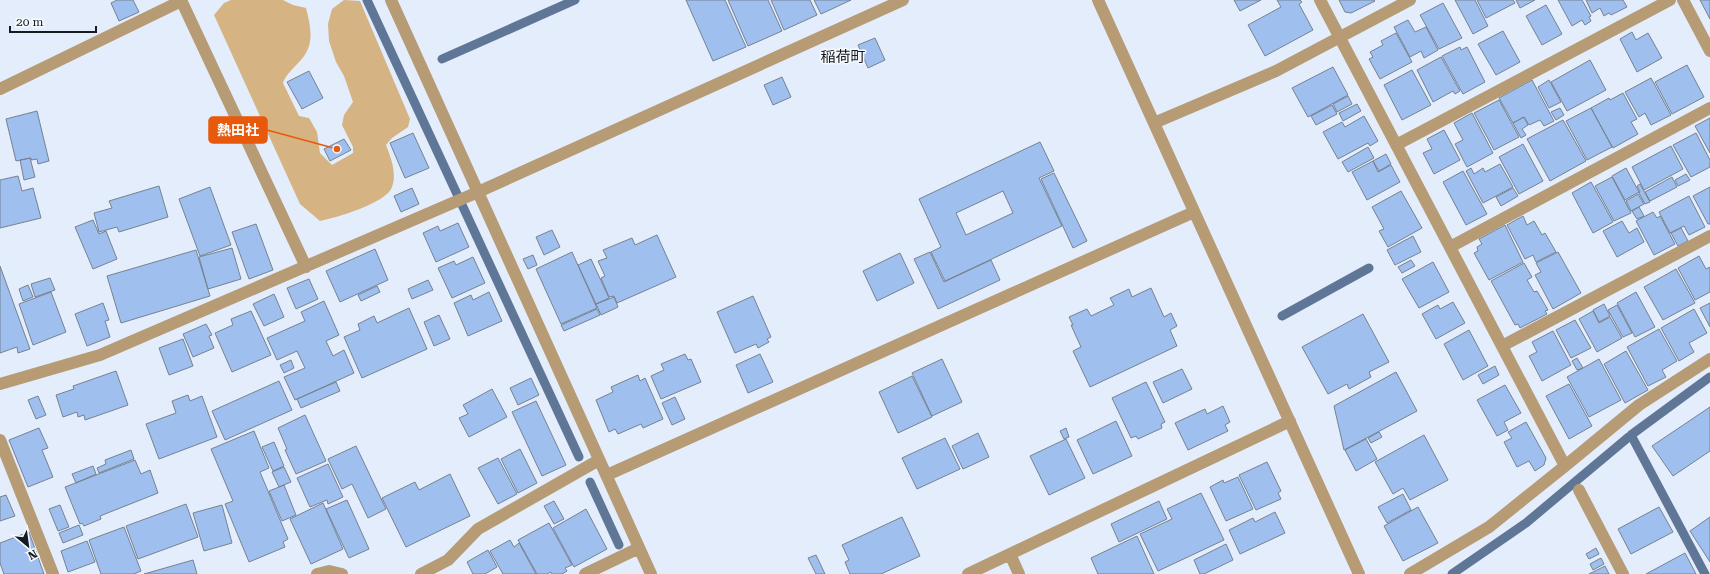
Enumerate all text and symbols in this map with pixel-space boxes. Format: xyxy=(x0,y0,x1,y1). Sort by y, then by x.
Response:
scale bar xyxy=(10,8,96,34)
text: 20 m xyxy=(16,15,43,29)
district label: 稲荷町 xyxy=(820,48,866,66)
callout: 熱田社 xyxy=(209,117,267,143)
text: 熱田社 xyxy=(217,122,259,138)
north arrow xyxy=(8,526,48,566)
text: N xyxy=(25,547,39,562)

